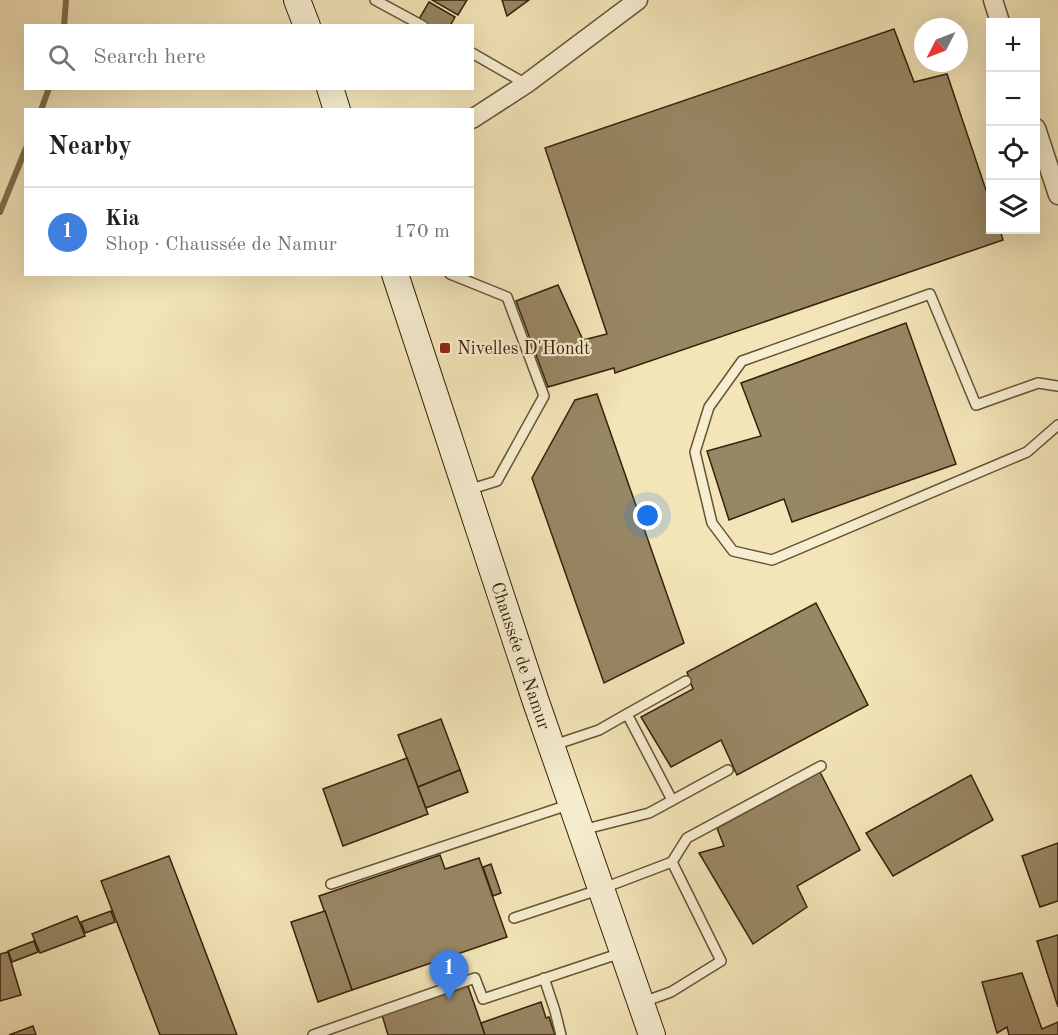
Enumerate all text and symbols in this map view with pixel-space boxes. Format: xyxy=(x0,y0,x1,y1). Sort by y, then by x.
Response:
north arrow xyxy=(914,18,968,72)
map controls xyxy=(986,18,1040,234)
button: + xyxy=(986,18,1040,72)
search box xyxy=(24,24,474,90)
icon: search xyxy=(45,41,78,74)
text: Search here xyxy=(93,46,206,68)
button: − xyxy=(986,72,1040,126)
button: locate xyxy=(986,126,1040,180)
text: Nearby xyxy=(48,134,132,160)
button: layers xyxy=(986,180,1040,234)
text: Kia xyxy=(105,208,140,230)
text: 1 xyxy=(62,222,73,242)
text: 170 m xyxy=(394,222,450,242)
text: Shop · Chaussée de Namur xyxy=(105,235,337,255)
place label: Nivelles D'Hondt xyxy=(457,340,590,358)
marker: Nivelles D'Hondt xyxy=(438,341,452,355)
your location xyxy=(633,501,662,530)
street label: Chaussée de Namur xyxy=(487,580,553,733)
pin: 1 xyxy=(430,950,468,1000)

